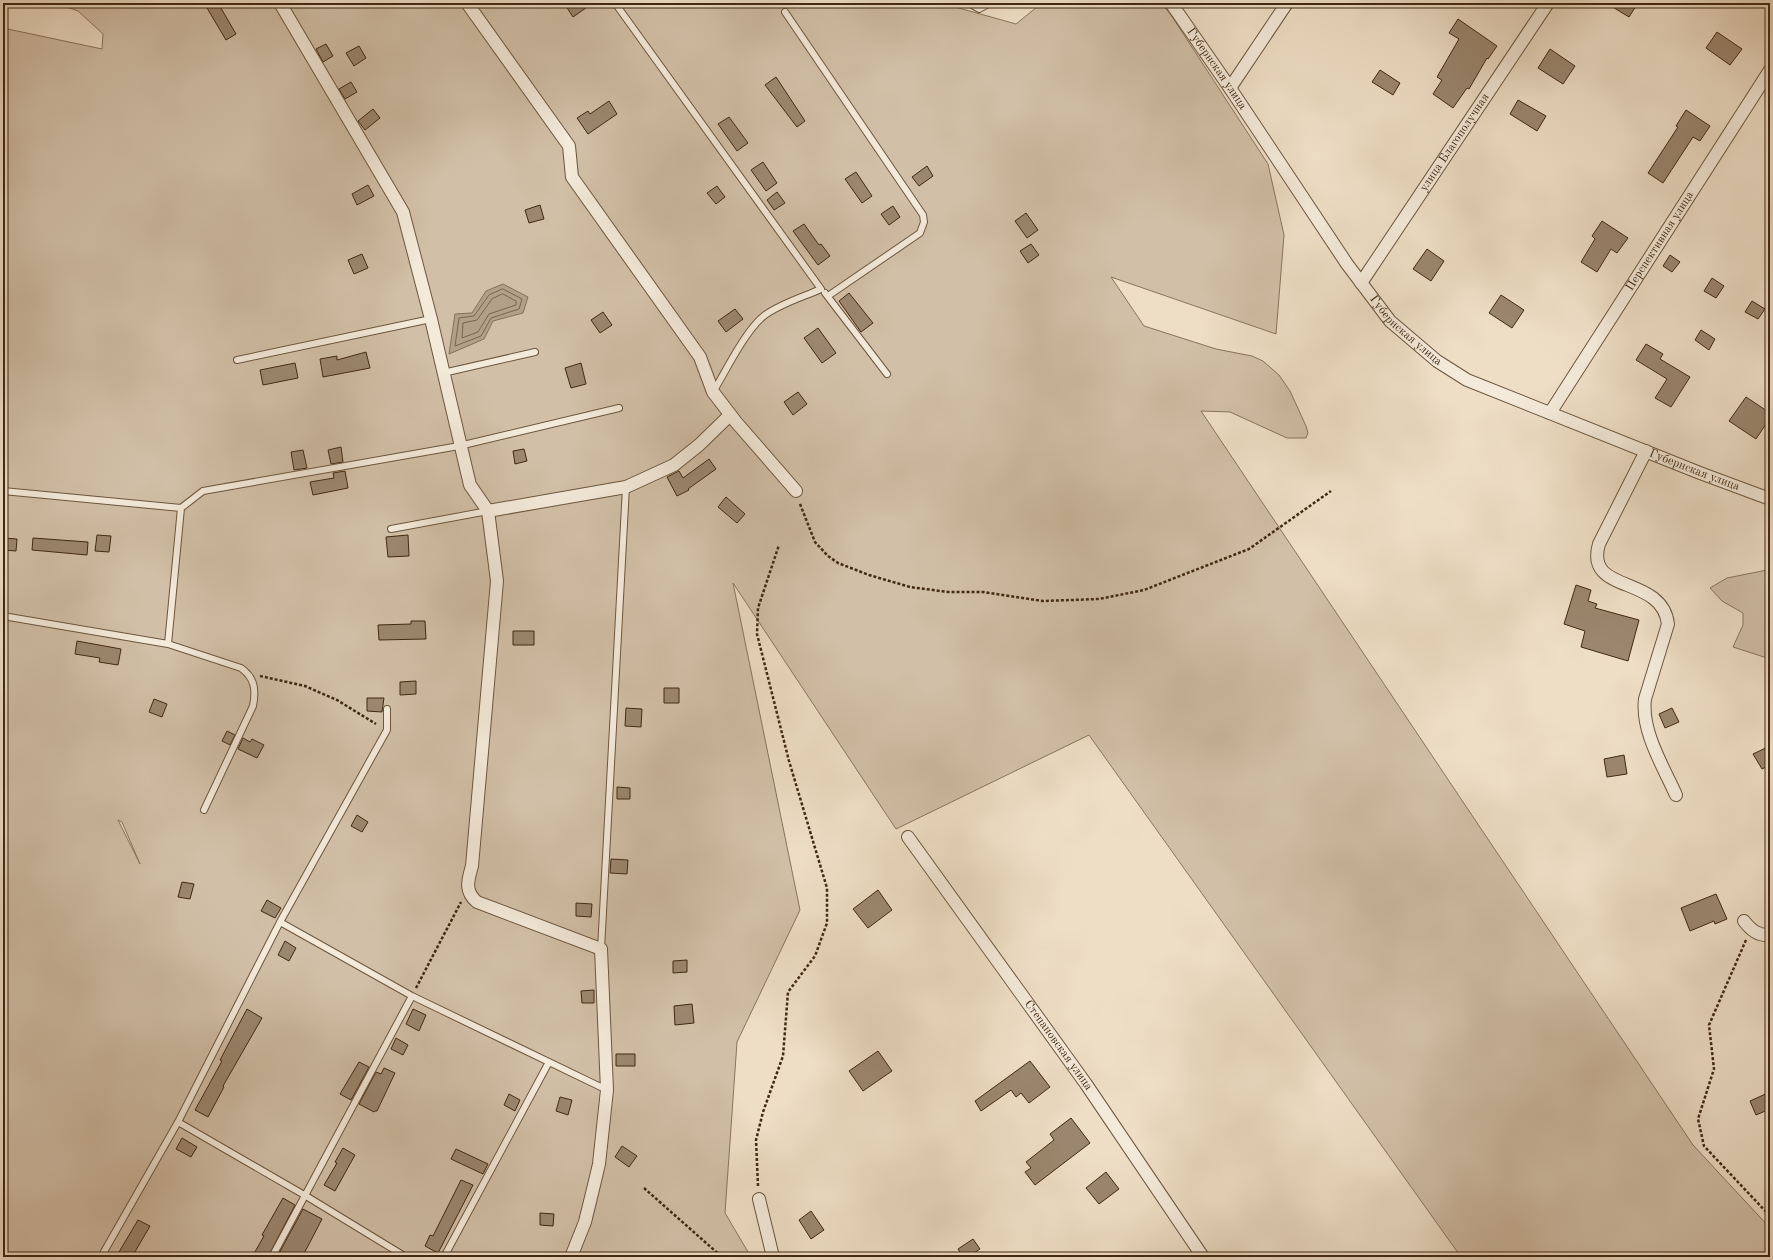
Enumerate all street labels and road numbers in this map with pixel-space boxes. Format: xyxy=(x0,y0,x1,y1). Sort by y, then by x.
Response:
street label: Губернская улица xyxy=(1184,26,1249,112)
street label: улица Благополучная xyxy=(1418,91,1492,194)
street label: Перспективная улица xyxy=(1624,189,1696,293)
street label: Губернская улица xyxy=(1367,293,1444,368)
street label: Губернская улица xyxy=(1647,447,1741,493)
street label: Степановская улица xyxy=(1022,998,1095,1093)

